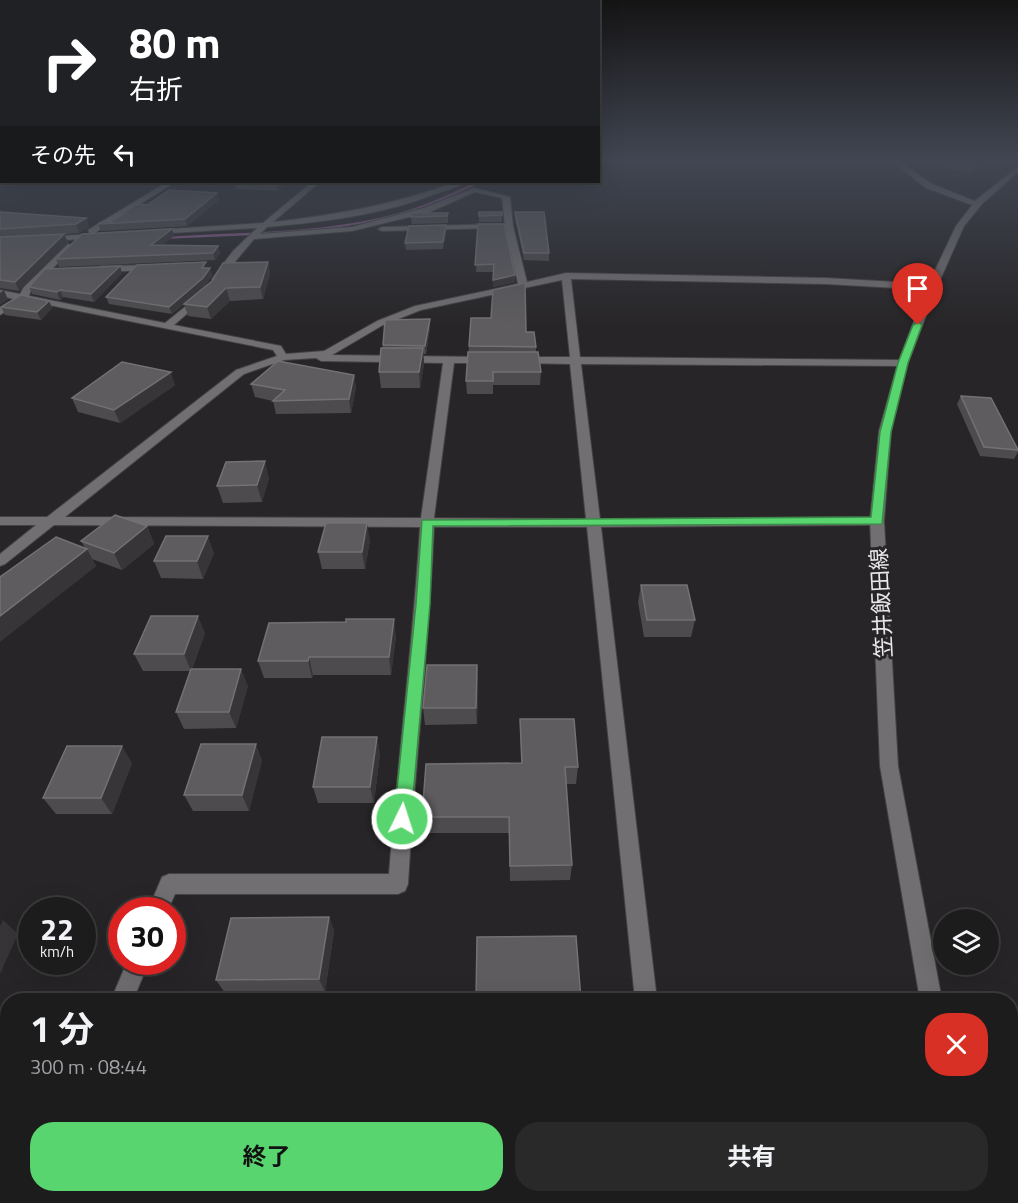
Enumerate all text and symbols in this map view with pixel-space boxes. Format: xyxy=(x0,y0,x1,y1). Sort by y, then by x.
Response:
text: 80 m xyxy=(129,10,221,74)
icon: right xyxy=(30,24,108,102)
text: 右折 xyxy=(129,68,183,109)
text: その先 xyxy=(30,138,96,172)
icon: left xyxy=(108,138,141,171)
pin xyxy=(892,263,943,325)
icon: arrive xyxy=(901,272,934,305)
street label: 笠井飯田線 xyxy=(861,547,901,659)
position arrow xyxy=(370,787,434,851)
speed limit sign: 30 xyxy=(108,897,186,975)
text: 22 xyxy=(40,906,74,952)
map controls xyxy=(933,909,999,975)
button: layers xyxy=(933,909,999,975)
text: km/h xyxy=(40,940,74,963)
text: 1 分 xyxy=(30,1001,94,1056)
button: close xyxy=(925,1013,988,1076)
text: 300 m · 08:44 xyxy=(30,1051,147,1082)
button: 終了 xyxy=(30,1122,503,1191)
button: 共有 xyxy=(515,1122,988,1191)

